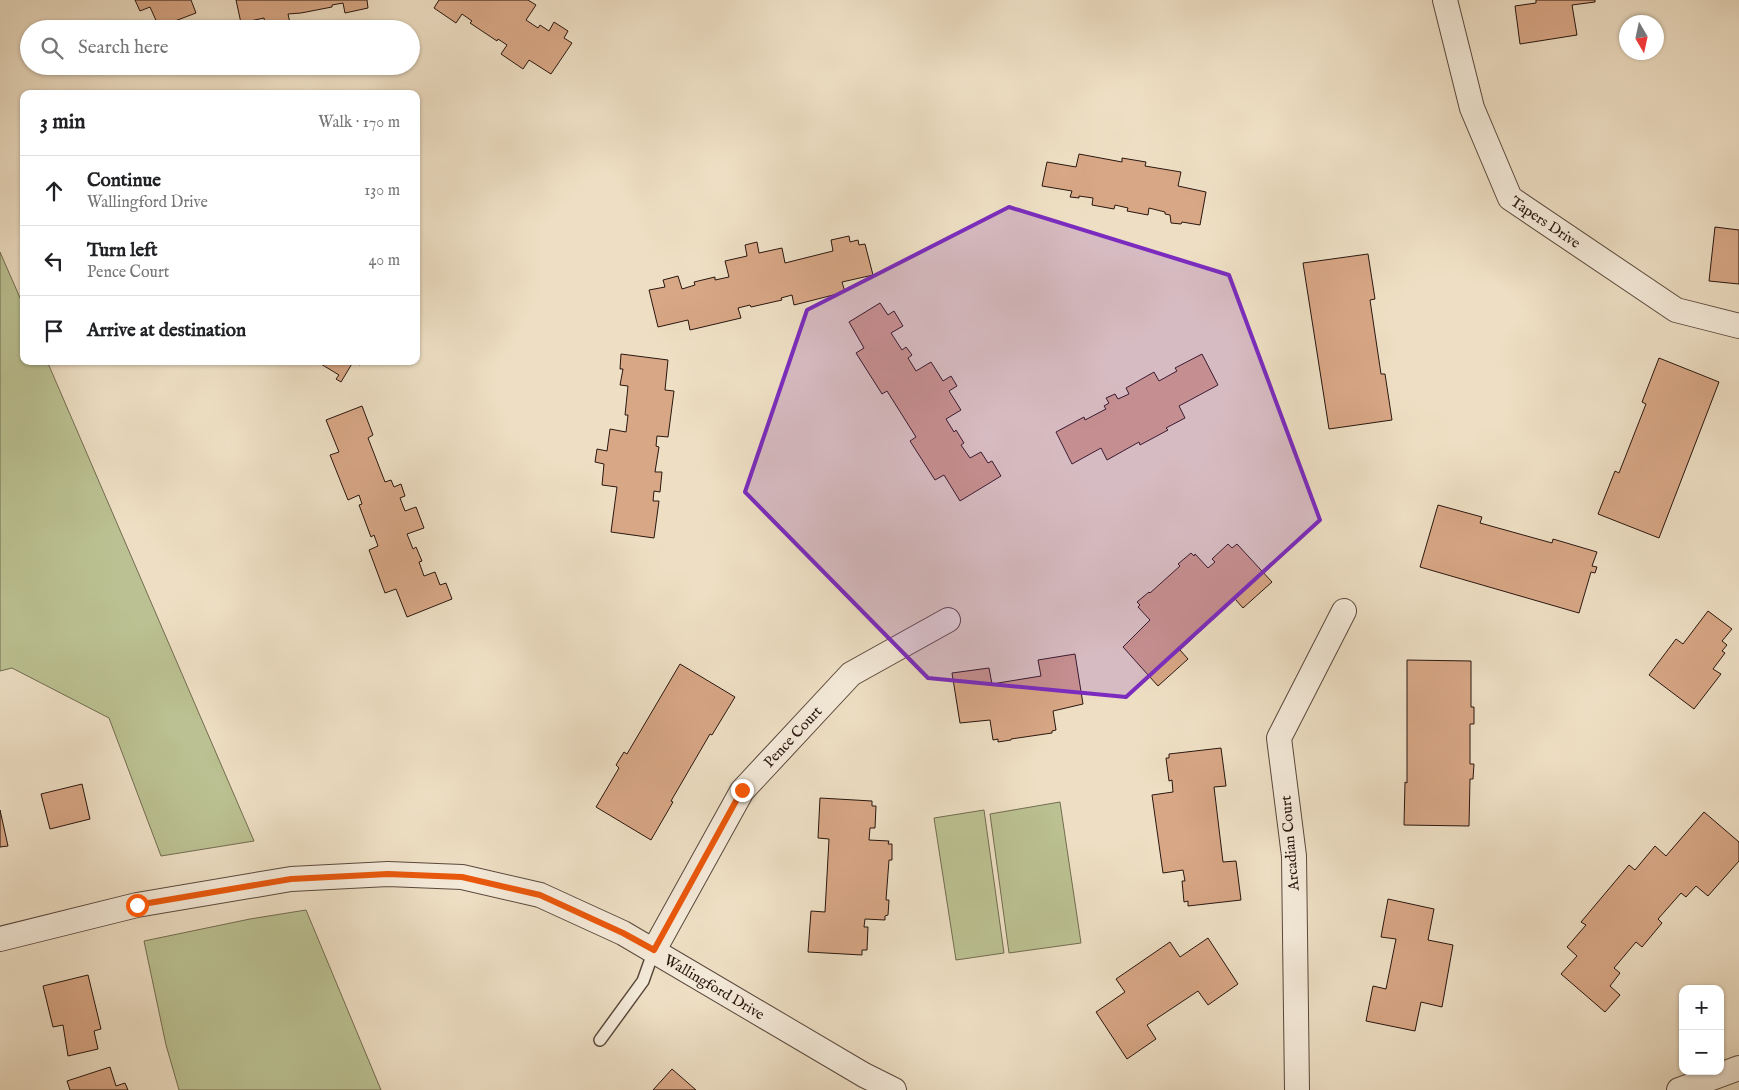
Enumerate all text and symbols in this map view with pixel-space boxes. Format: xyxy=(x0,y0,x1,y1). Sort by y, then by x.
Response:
north arrow xyxy=(1619,15,1664,60)
search box xyxy=(20,20,420,75)
icon: search xyxy=(38,34,66,62)
text: Search here xyxy=(78,36,169,60)
text: 3 min xyxy=(40,109,85,136)
text: Walk · 170 m xyxy=(318,113,400,133)
text: Continue xyxy=(87,169,161,193)
icon: ahead xyxy=(40,177,68,205)
text: 130 m xyxy=(364,181,400,201)
street label: Tapers Drive xyxy=(1507,192,1584,252)
text: Wallingford Drive xyxy=(87,193,208,213)
text: Turn left xyxy=(87,239,158,263)
icon: left xyxy=(40,247,68,275)
text: 40 m xyxy=(368,251,400,271)
text: Pence Court xyxy=(87,263,169,283)
icon: arrive xyxy=(40,317,68,345)
text: Arrive at destination xyxy=(87,319,246,343)
street label: Pence Court xyxy=(759,702,826,771)
route end xyxy=(731,779,754,802)
street label: Arcadian Court xyxy=(1276,795,1304,892)
route start xyxy=(126,894,149,917)
street label: Wallingford Drive xyxy=(661,950,768,1024)
map controls xyxy=(1679,985,1724,1075)
button: + xyxy=(1679,985,1724,1030)
button: − xyxy=(1679,1030,1724,1075)

